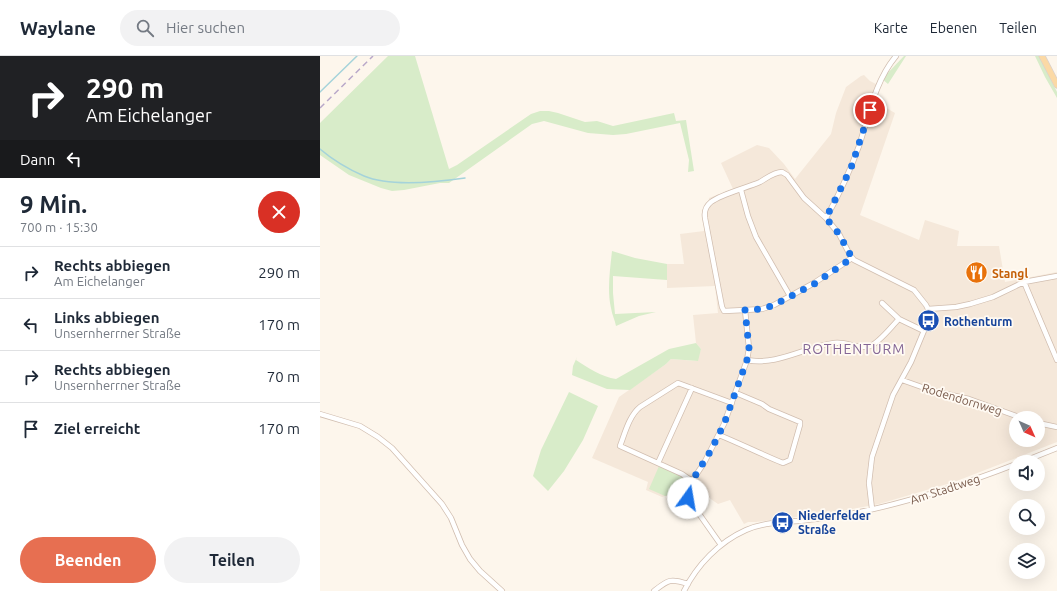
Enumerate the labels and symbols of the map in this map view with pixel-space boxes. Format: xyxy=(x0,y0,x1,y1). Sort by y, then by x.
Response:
pin xyxy=(853,93,887,127)
restaurant icon: Stangl xyxy=(963,260,989,286)
place label: Stangl xyxy=(992,267,1028,280)
bus stop icon: Rothenturm xyxy=(915,308,941,334)
place label: Rothenturm xyxy=(944,315,1012,328)
district label: ROTHENTURM xyxy=(803,341,905,357)
street label: Rodendornweg xyxy=(920,381,1004,417)
north arrow xyxy=(1009,411,1045,447)
street label: Am Stadtweg xyxy=(908,472,982,506)
position arrow xyxy=(667,477,709,519)
bus stop icon: Niederfelder Straße xyxy=(770,509,796,535)
place label: Niederfelder Straße xyxy=(798,509,871,536)

